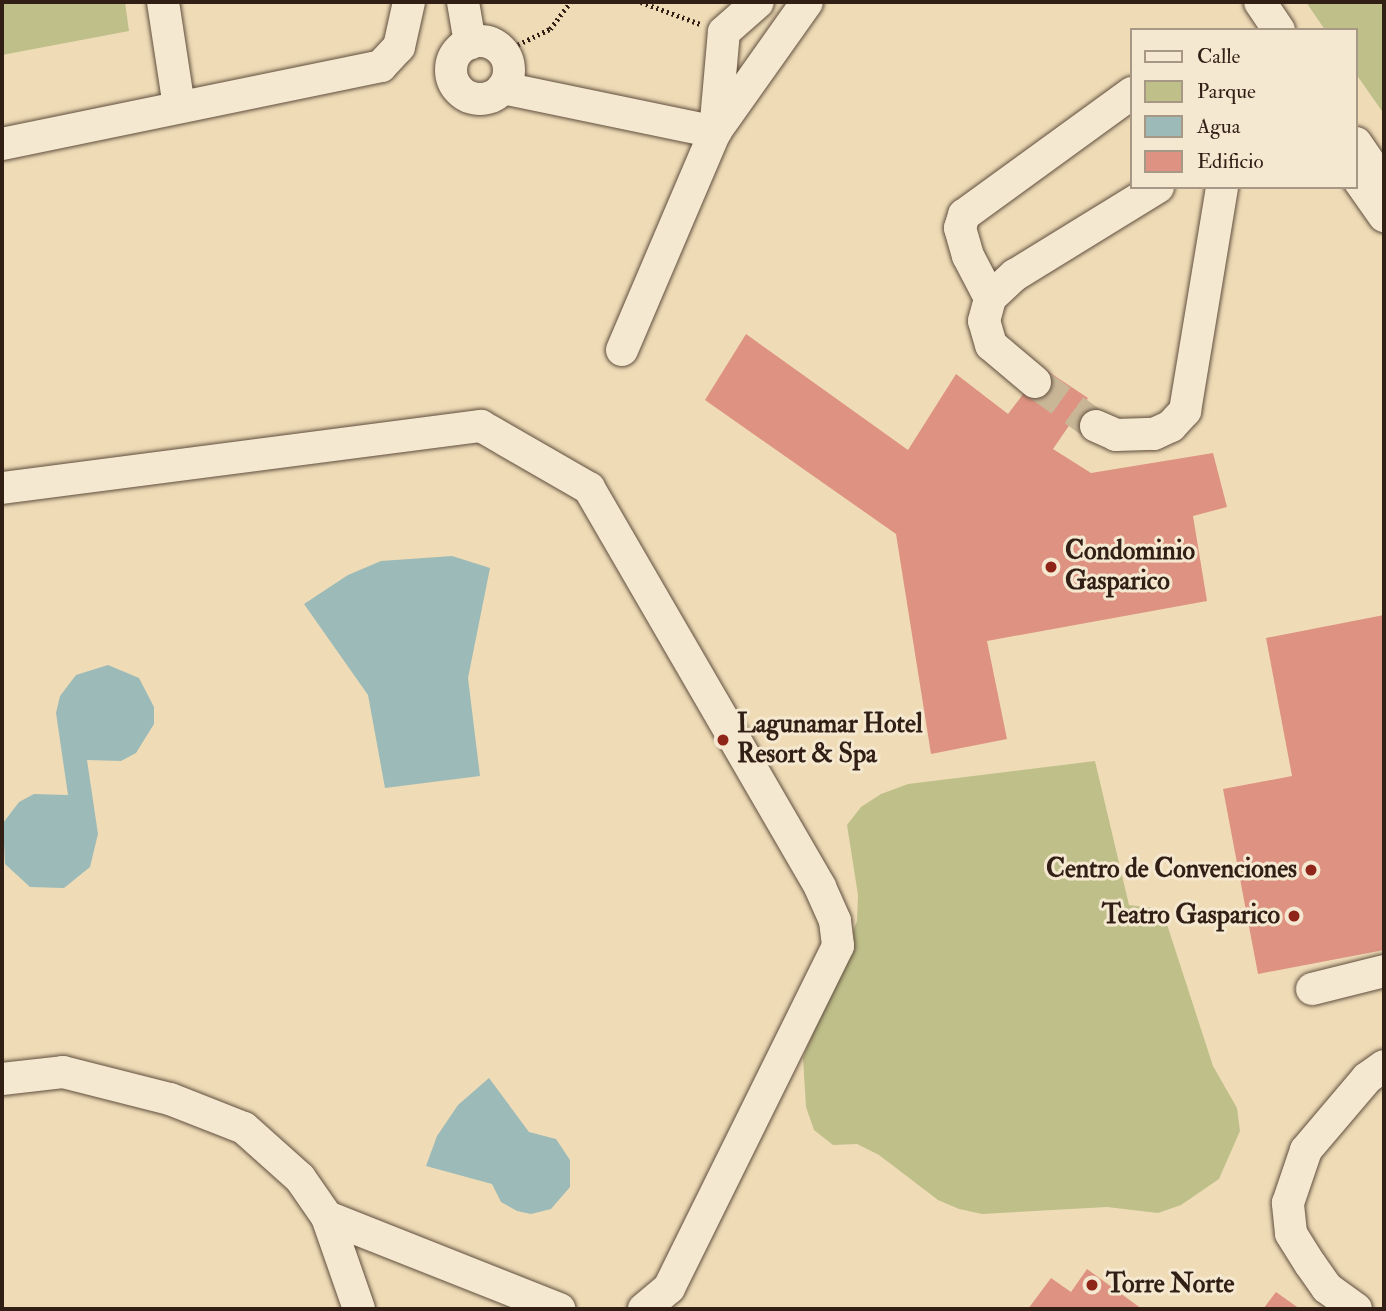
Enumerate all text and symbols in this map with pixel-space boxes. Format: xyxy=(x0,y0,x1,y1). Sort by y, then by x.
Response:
legend xyxy=(1130,28,1358,189)
text: Calle xyxy=(1197,43,1240,70)
text: Parque xyxy=(1197,78,1256,105)
text: Agua xyxy=(1197,113,1240,140)
text: Edificio xyxy=(1197,148,1264,175)
place label: Condominio Gasparico xyxy=(1065,536,1195,598)
marker: Condominio Gasparico xyxy=(1043,559,1059,575)
place label: Lagunamar Hotel Resort & Spa xyxy=(737,709,923,770)
marker: Lagunamar Hotel Resort & Spa xyxy=(715,732,731,748)
place label: Centro de Convenciones xyxy=(1046,854,1297,886)
marker: Centro de Convenciones xyxy=(1303,862,1319,878)
place label: Teatro Gasparico xyxy=(1102,900,1280,932)
marker: Teatro Gasparico xyxy=(1286,908,1302,924)
place label: Torre Norte xyxy=(1106,1269,1234,1301)
marker: Torre Norte xyxy=(1084,1277,1100,1293)

